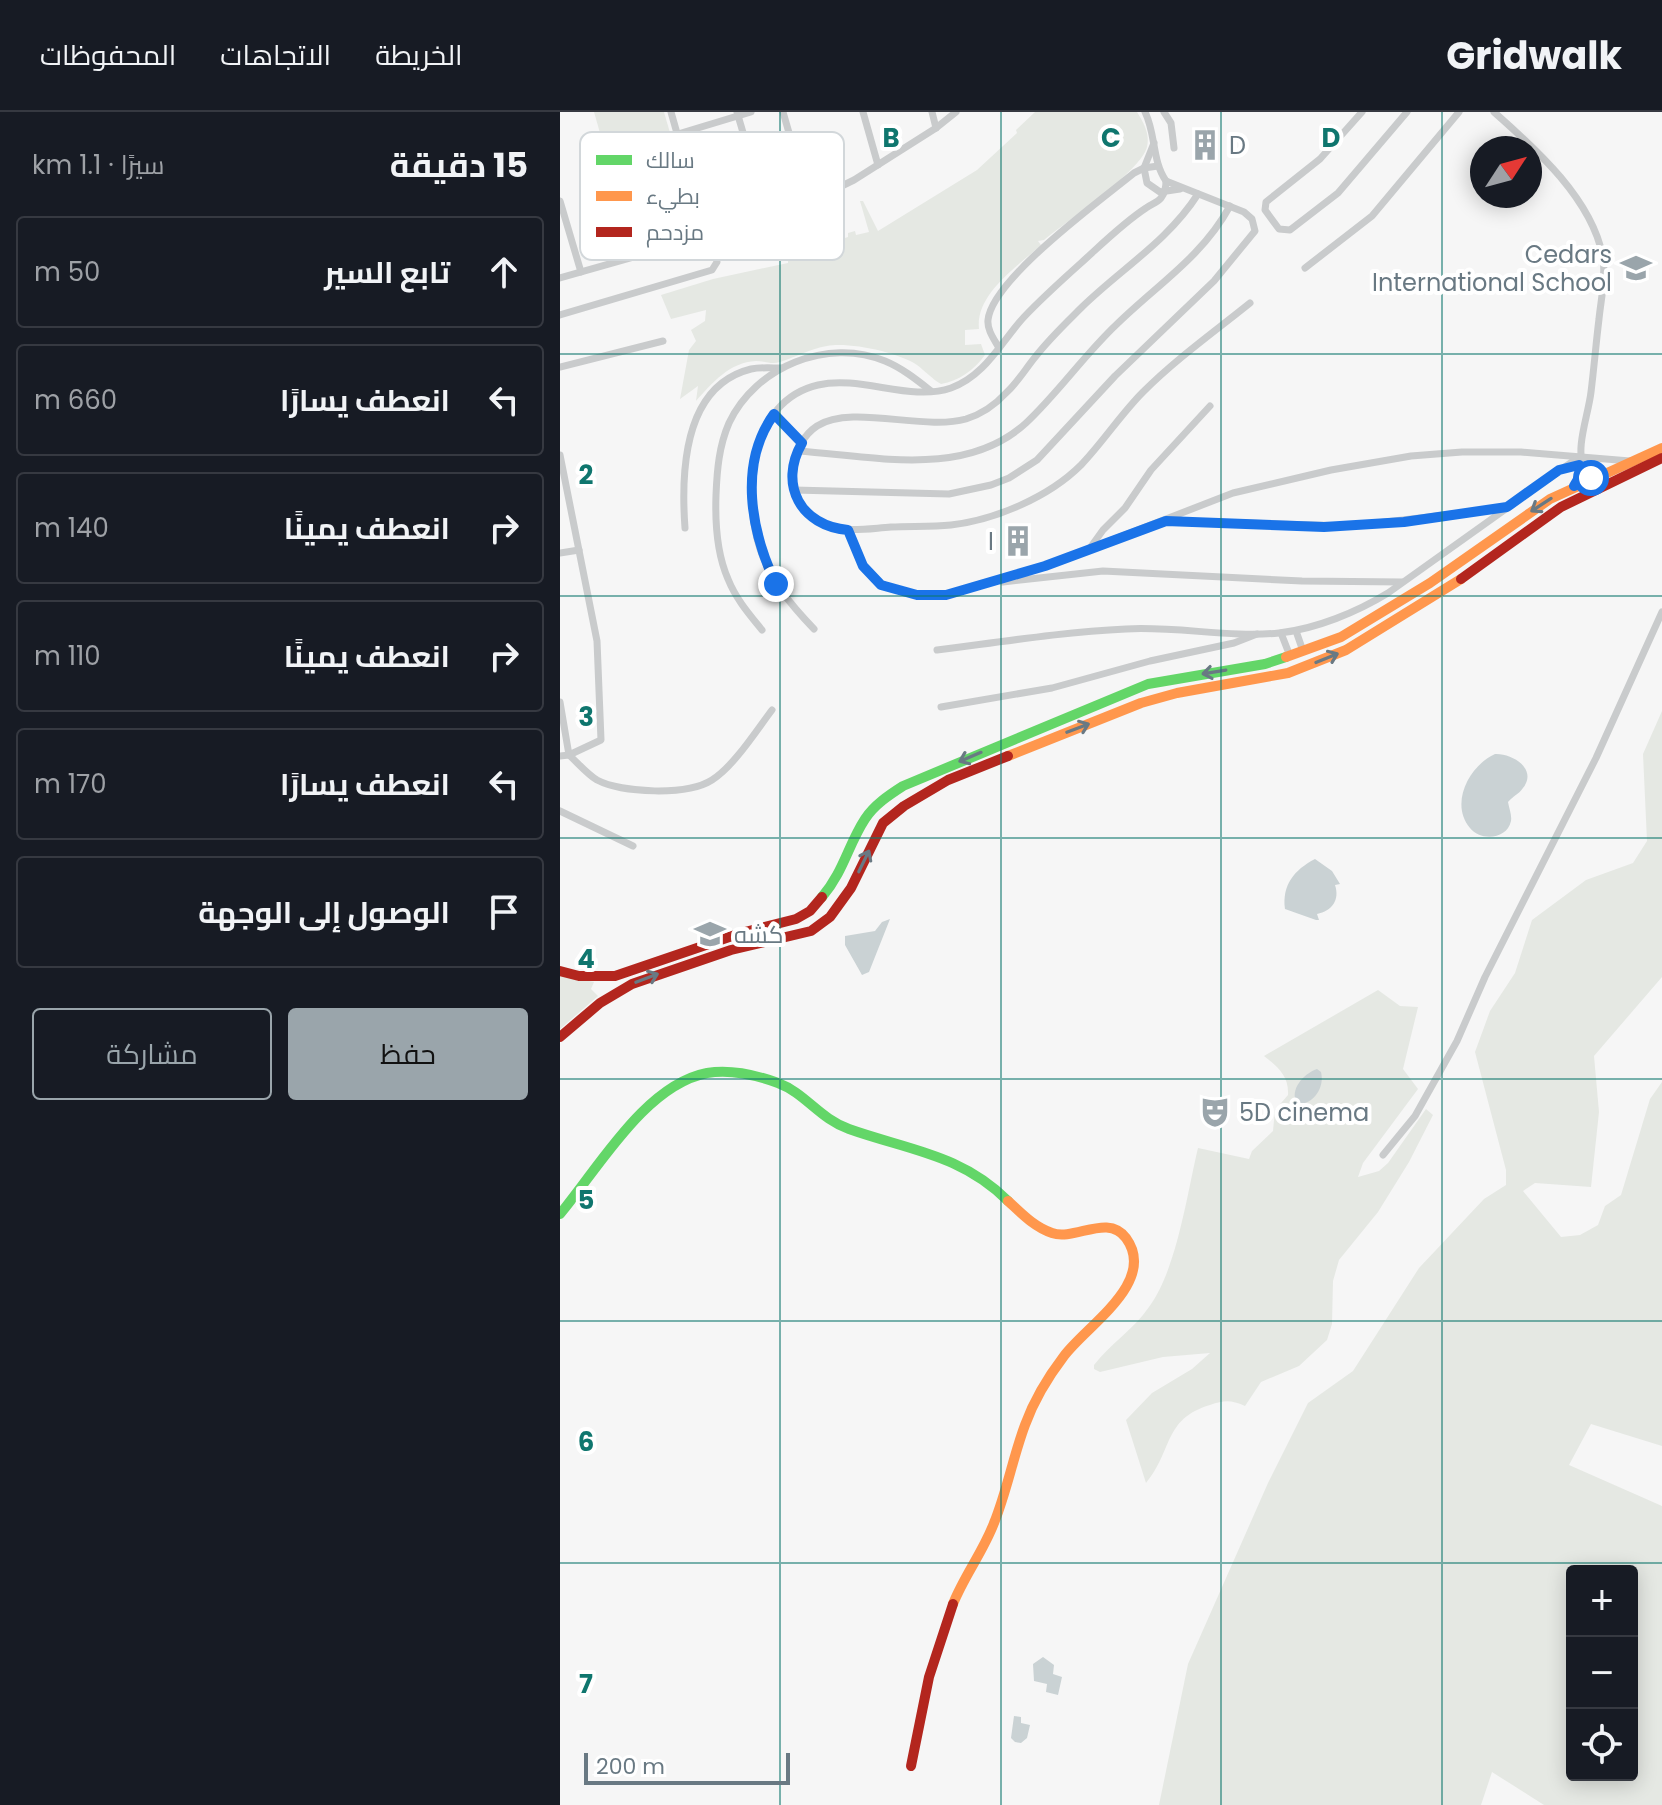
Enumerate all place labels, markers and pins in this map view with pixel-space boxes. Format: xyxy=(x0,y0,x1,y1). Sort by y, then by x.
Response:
building icon: D xyxy=(1188,128,1222,162)
place label: D xyxy=(1229,129,1246,162)
place label: Cedars International School xyxy=(1372,238,1612,299)
school or university icon: Cedars International School xyxy=(1619,251,1653,285)
building icon: I xyxy=(1001,524,1035,558)
place label: I xyxy=(988,525,994,558)
school or university icon: كشه xyxy=(693,917,727,951)
place label: كشه xyxy=(734,918,784,951)
theatre icon: 5D cinema xyxy=(1198,1095,1232,1129)
place label: 5D cinema xyxy=(1239,1096,1369,1129)

